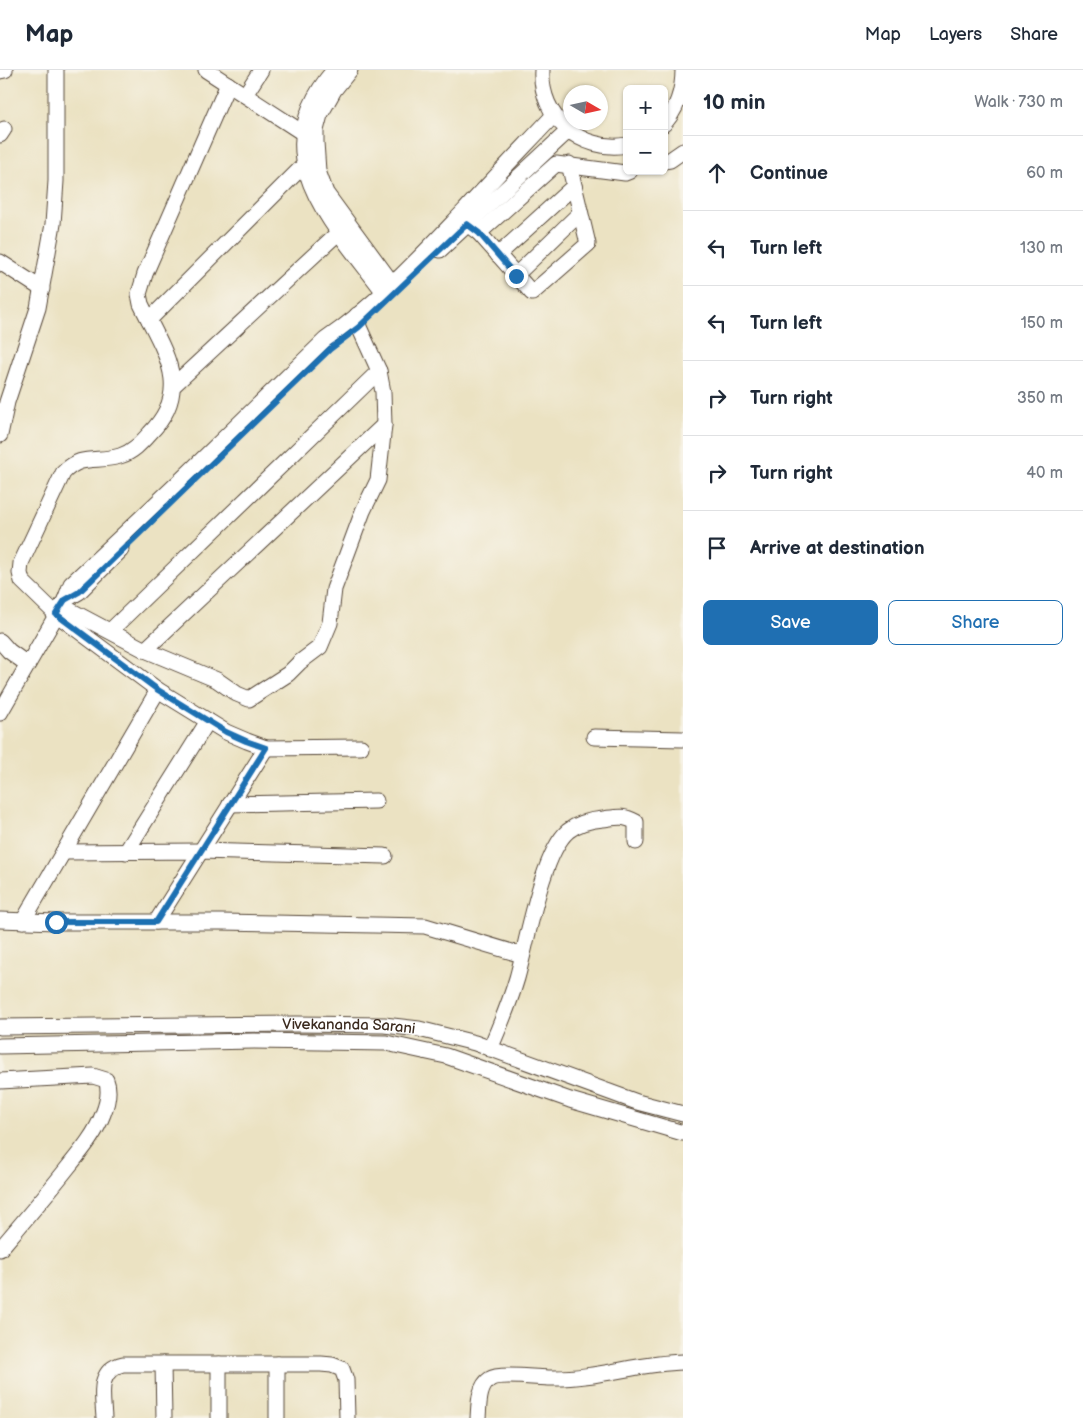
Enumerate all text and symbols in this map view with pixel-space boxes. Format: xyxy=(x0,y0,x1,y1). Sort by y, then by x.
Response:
text: Map xyxy=(25,20,73,49)
text: Map xyxy=(865,24,901,45)
text: Layers xyxy=(929,24,982,45)
text: Share xyxy=(1010,24,1058,45)
north arrow xyxy=(563,85,608,130)
map controls xyxy=(623,85,668,175)
button: + xyxy=(623,85,668,130)
text: 10 min xyxy=(703,90,765,115)
text: Walk · 730 m xyxy=(974,93,1063,112)
button: − xyxy=(623,130,668,175)
icon: ahead xyxy=(703,159,731,187)
text: Continue xyxy=(750,162,828,185)
text: 60 m xyxy=(1026,164,1063,183)
icon: left xyxy=(703,234,731,262)
text: Turn left xyxy=(750,237,822,260)
text: 130 m xyxy=(1020,239,1063,258)
route end xyxy=(505,265,528,288)
icon: left xyxy=(703,309,731,337)
text: Turn left xyxy=(750,312,822,335)
text: 150 m xyxy=(1021,314,1063,333)
icon: right xyxy=(703,384,731,412)
text: Turn right xyxy=(750,387,833,410)
text: 350 m xyxy=(1017,389,1063,408)
icon: right xyxy=(703,459,731,487)
text: Turn right xyxy=(750,462,833,485)
text: 40 m xyxy=(1026,464,1063,483)
icon: arrive xyxy=(703,534,731,562)
text: Arrive at destination xyxy=(750,537,925,560)
button: Save xyxy=(703,600,878,645)
button: Share xyxy=(888,600,1063,645)
route start xyxy=(45,911,68,934)
street label: Vivekananda Sarani xyxy=(282,1014,417,1038)

